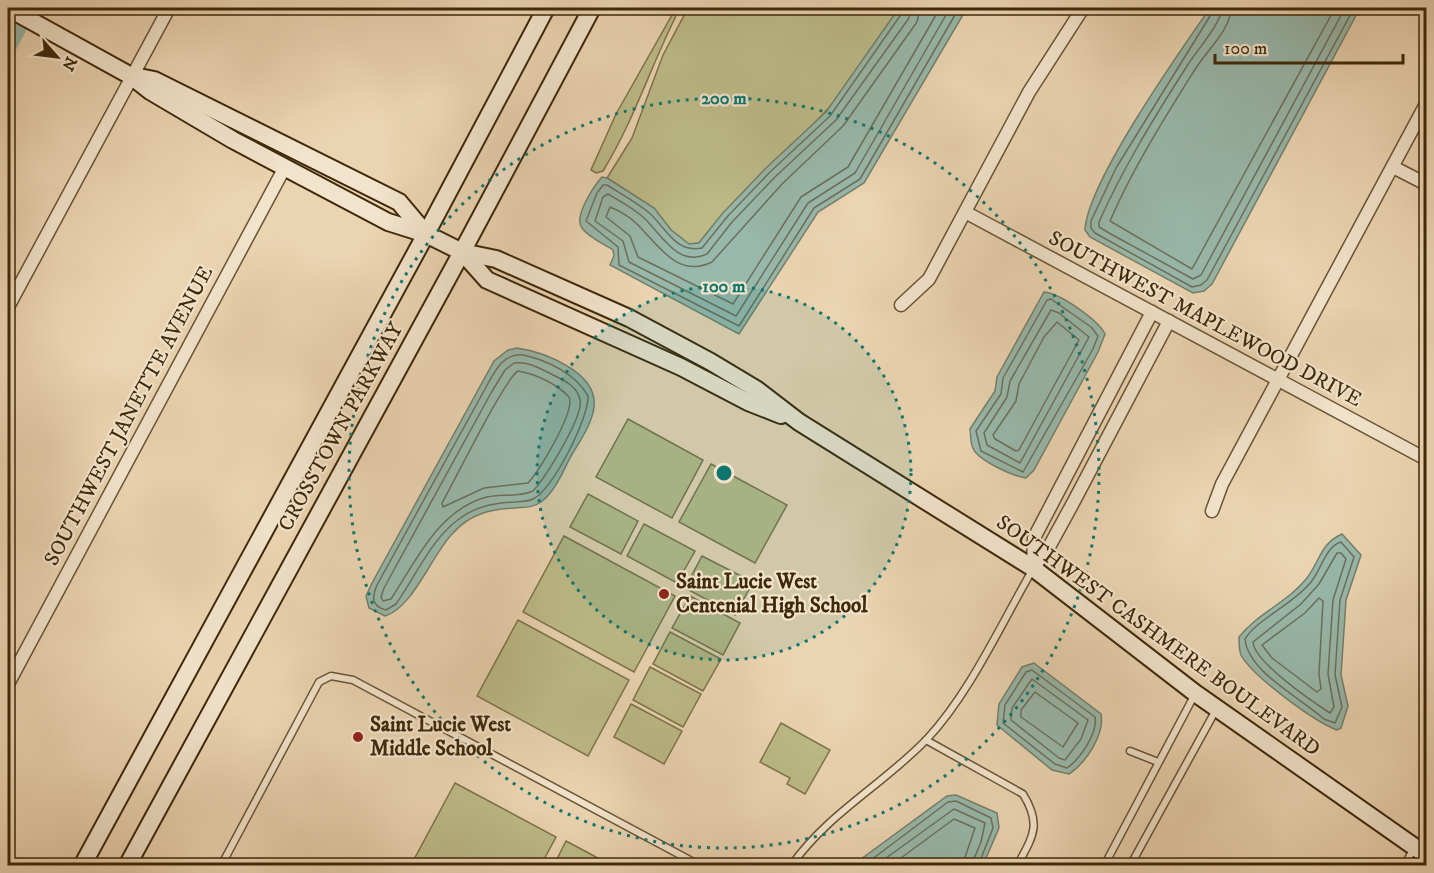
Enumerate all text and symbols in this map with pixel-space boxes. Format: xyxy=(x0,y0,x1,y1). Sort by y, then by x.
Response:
north arrow xyxy=(27,27,87,87)
scale bar xyxy=(1215,27,1402,65)
text: 100 m xyxy=(1224,38,1267,60)
text: N xyxy=(57,53,81,74)
text: 200 m xyxy=(701,88,747,110)
street label: SOUTHWEST MAPLEWOOD DRIVE xyxy=(1044,225,1366,413)
street label: SOUTHWEST JANETTE AVENUE xyxy=(39,262,219,570)
text: 100 m xyxy=(702,276,746,298)
street label: CROSSTOWN PARKWAY xyxy=(273,317,410,536)
centre of rings xyxy=(714,463,734,483)
street label: SOUTHWEST CASHMERE BOULEVARD xyxy=(991,510,1325,762)
place label: Saint Lucie West Centenial High School xyxy=(676,569,868,619)
marker: Saint Lucie West Centenial High School xyxy=(657,587,671,601)
place label: Saint Lucie West Middle School xyxy=(370,712,511,762)
marker: Saint Lucie West Middle School xyxy=(351,730,365,744)

